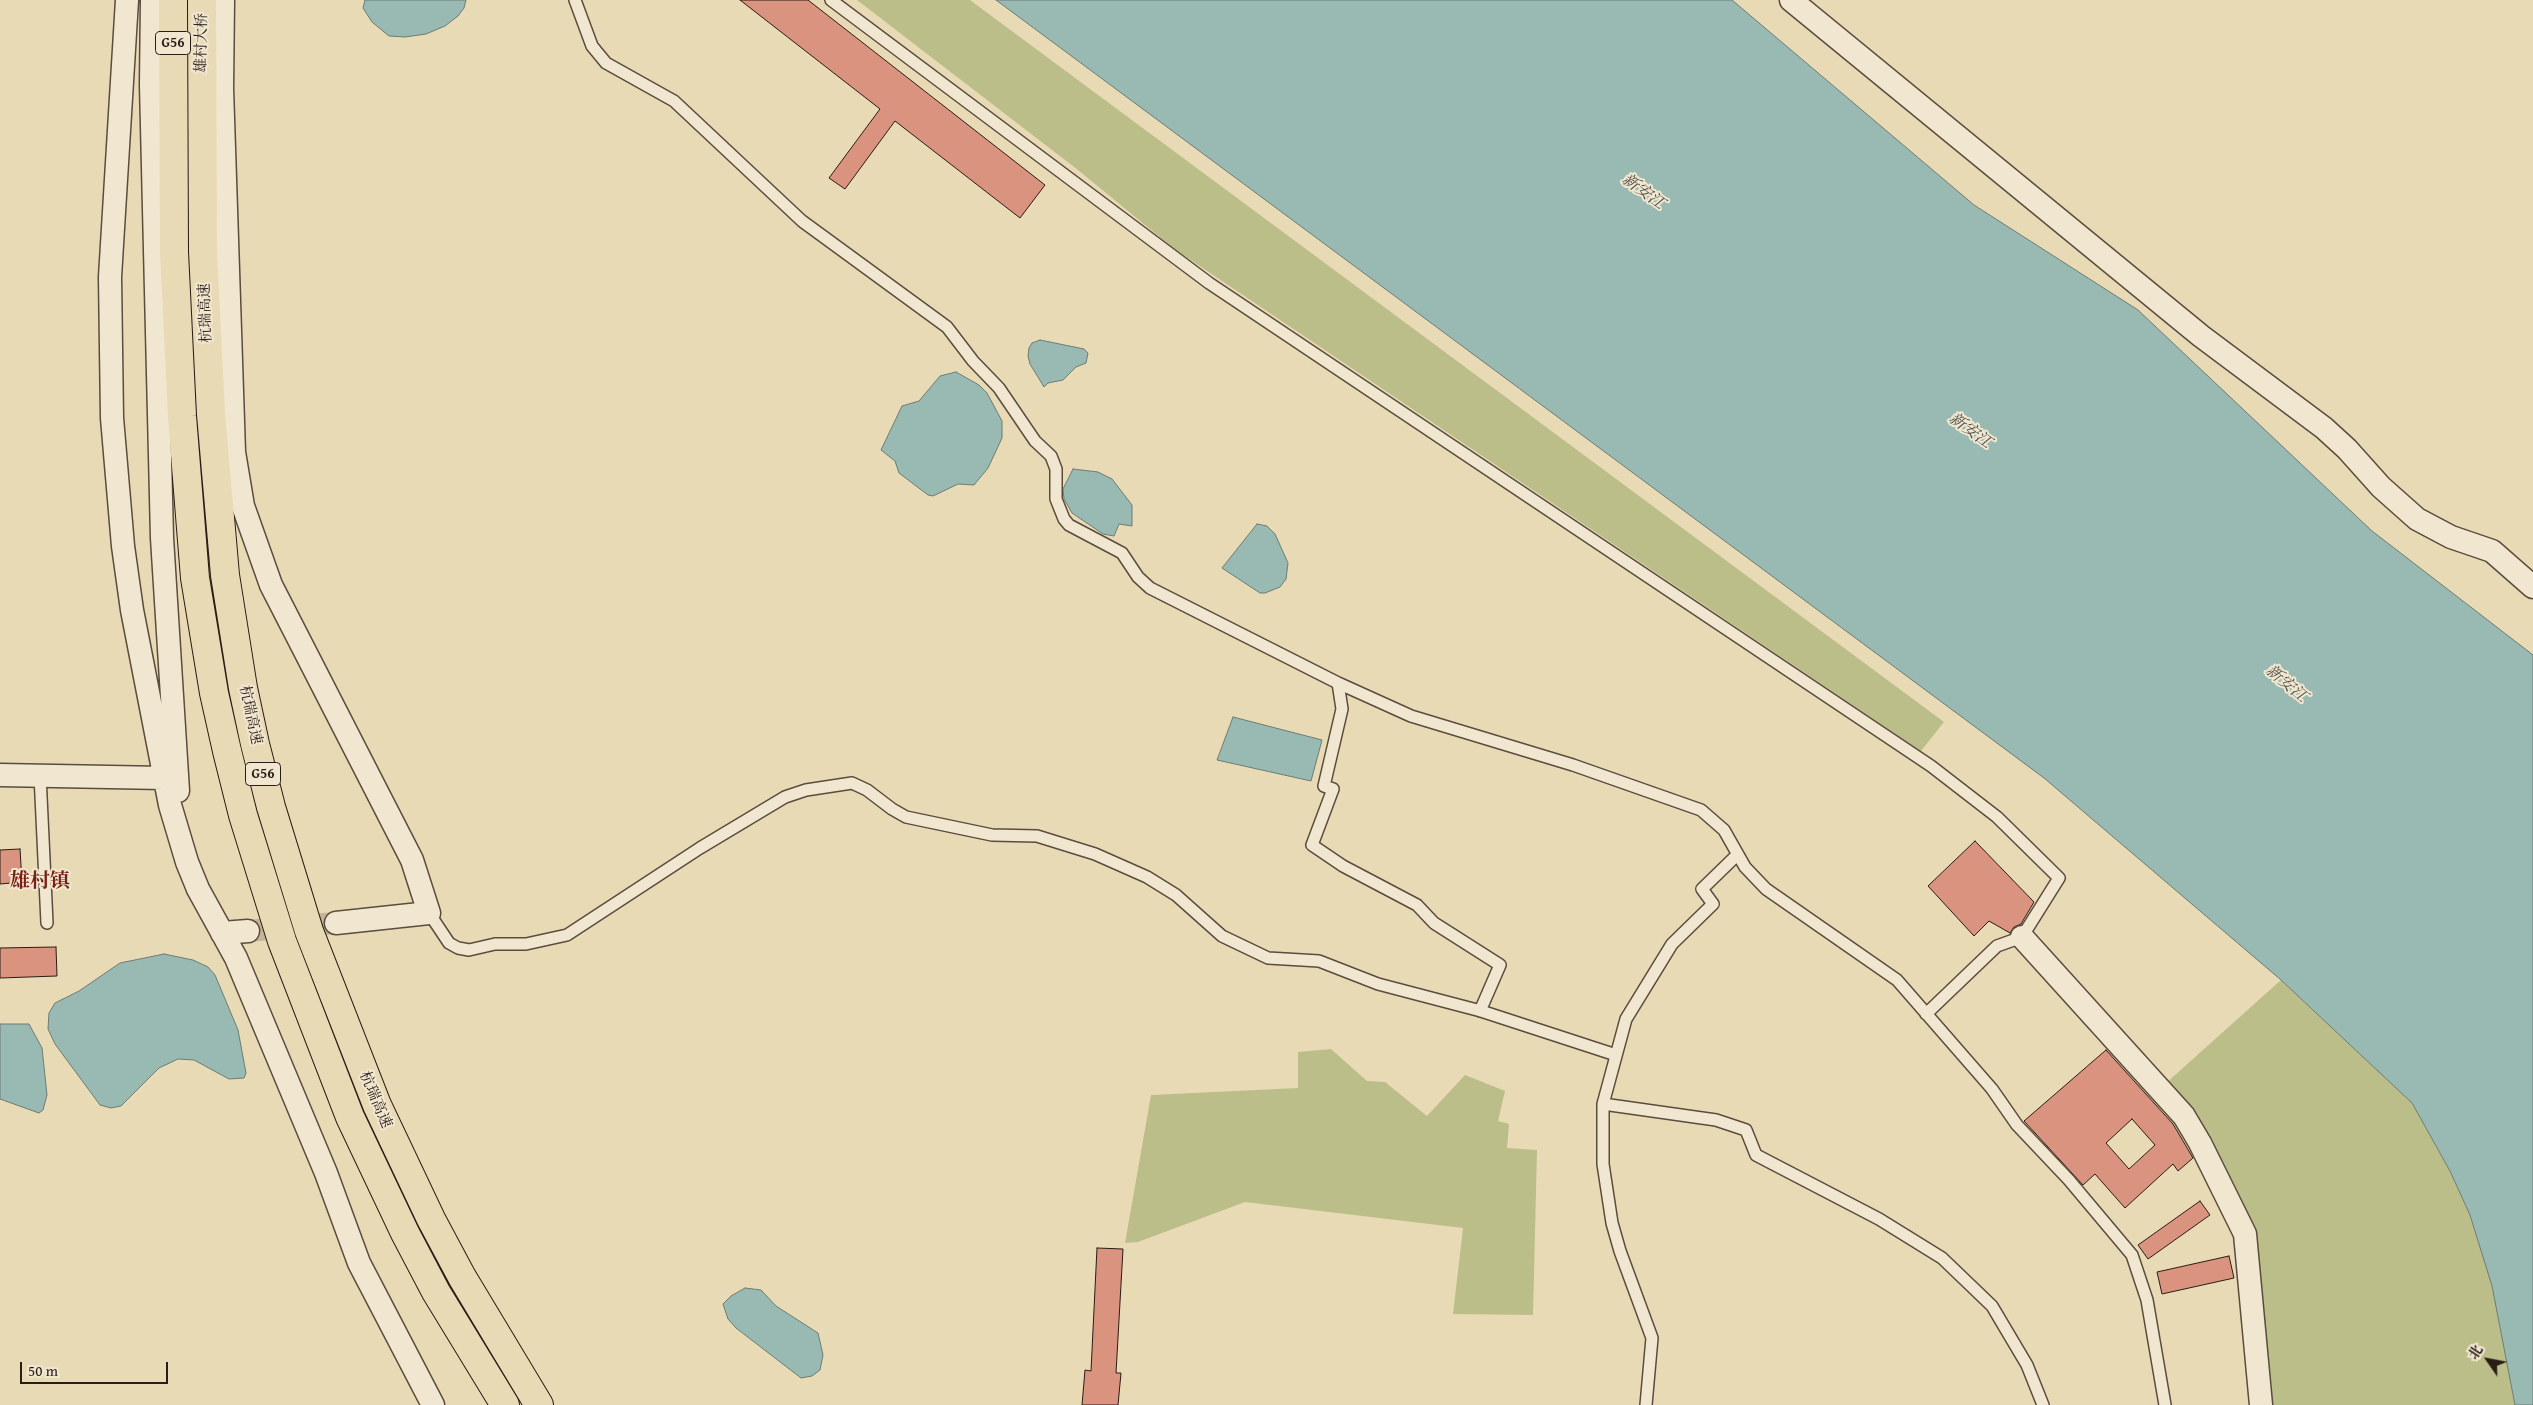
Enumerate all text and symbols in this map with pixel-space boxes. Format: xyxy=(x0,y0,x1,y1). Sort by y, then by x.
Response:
street label: 雄村大桥 xyxy=(192,13,212,73)
road number: G56 xyxy=(156,32,190,54)
water label: 新安江 xyxy=(1618,170,1668,214)
street label: 杭瑞高速 xyxy=(196,283,216,343)
water label: 新安江 xyxy=(1945,409,1995,453)
water label: 新安江 xyxy=(2261,661,2311,707)
street label: 杭瑞高速 xyxy=(235,684,265,746)
road number: G56 xyxy=(246,762,280,786)
district label: 雄村镇 xyxy=(10,870,70,894)
street label: 杭瑞高速 xyxy=(355,1069,395,1131)
north arrow xyxy=(2463,1335,2513,1385)
text: 北 xyxy=(2463,1341,2488,1363)
scale bar xyxy=(22,1352,170,1384)
text: 50 m xyxy=(28,1360,58,1381)

